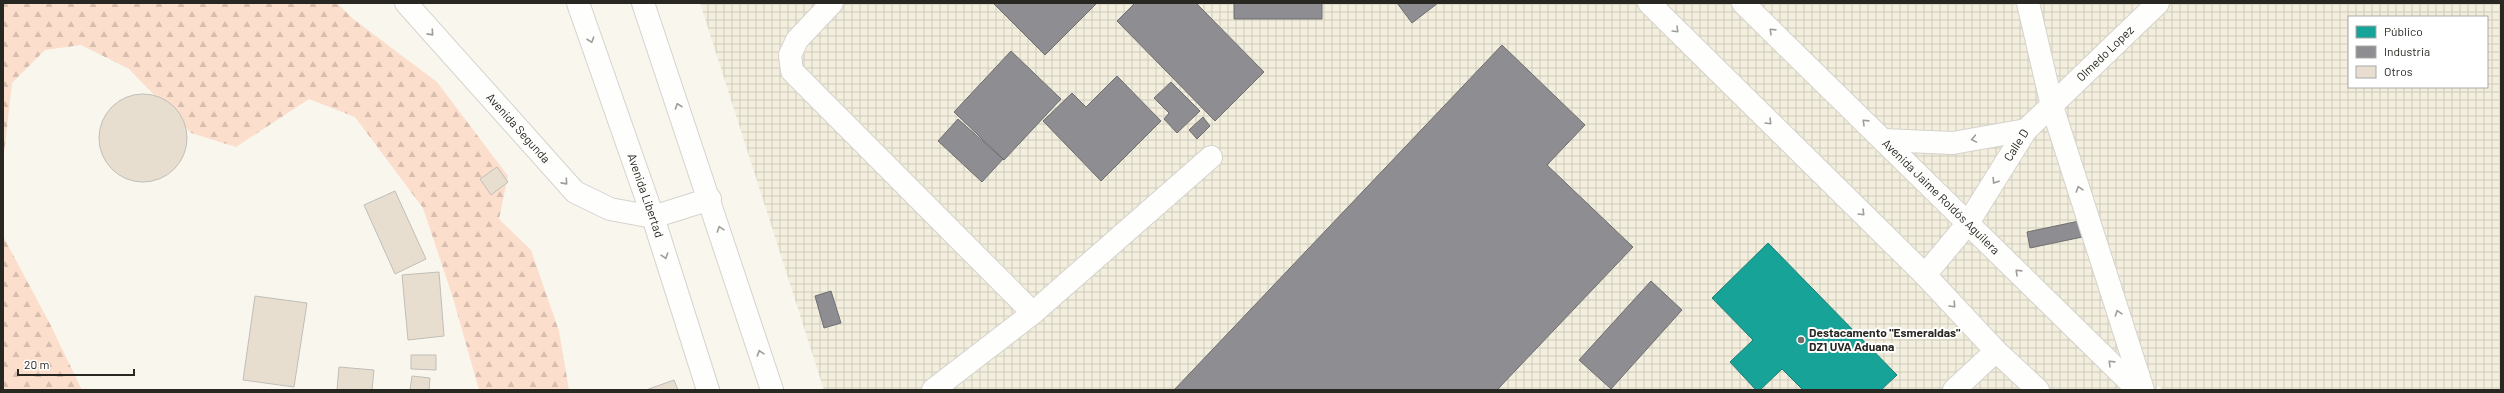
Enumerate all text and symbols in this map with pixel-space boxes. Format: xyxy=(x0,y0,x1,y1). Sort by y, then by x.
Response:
legend xyxy=(2348,16,2488,88)
street label: Olmedo Lopez xyxy=(2073,22,2136,84)
text: Público xyxy=(2384,24,2423,38)
one-way arrow xyxy=(1671,25,1679,33)
one-way arrow xyxy=(427,28,434,36)
one-way arrow xyxy=(1769,28,1777,36)
one-way arrow xyxy=(586,36,595,43)
text: Industria xyxy=(2384,44,2430,58)
text: Otros xyxy=(2384,64,2413,78)
street label: Avenida Segunda xyxy=(484,90,554,165)
one-way arrow xyxy=(675,103,683,110)
one-way arrow xyxy=(1764,117,1772,124)
one-way arrow xyxy=(1862,119,1870,127)
street label: Calle D xyxy=(2000,126,2031,163)
one-way arrow xyxy=(1971,134,1977,143)
street label: Avenida Jaime Roldós Aguilera xyxy=(1880,136,2003,257)
street label: Avenida Libertad xyxy=(625,151,667,239)
one-way arrow xyxy=(560,177,567,184)
one-way arrow xyxy=(1992,177,2000,184)
one-way arrow xyxy=(2075,186,2083,193)
one-way arrow xyxy=(1857,208,1865,216)
one-way arrow xyxy=(716,226,725,233)
one-way arrow xyxy=(660,252,669,259)
one-way arrow xyxy=(2015,269,2023,277)
one-way arrow xyxy=(1948,300,1956,308)
one-way arrow xyxy=(2114,309,2123,316)
place label: Destacamento "Esmeraldas" DZ1 UVA Aduana xyxy=(1809,325,1961,353)
marker: Destacamento "Esmeraldas" DZ1 UVA Aduana xyxy=(1796,335,1806,345)
one-way arrow xyxy=(756,350,765,357)
scale bar xyxy=(18,351,134,377)
text: 20 m xyxy=(24,357,50,371)
one-way arrow xyxy=(2108,360,2116,368)

